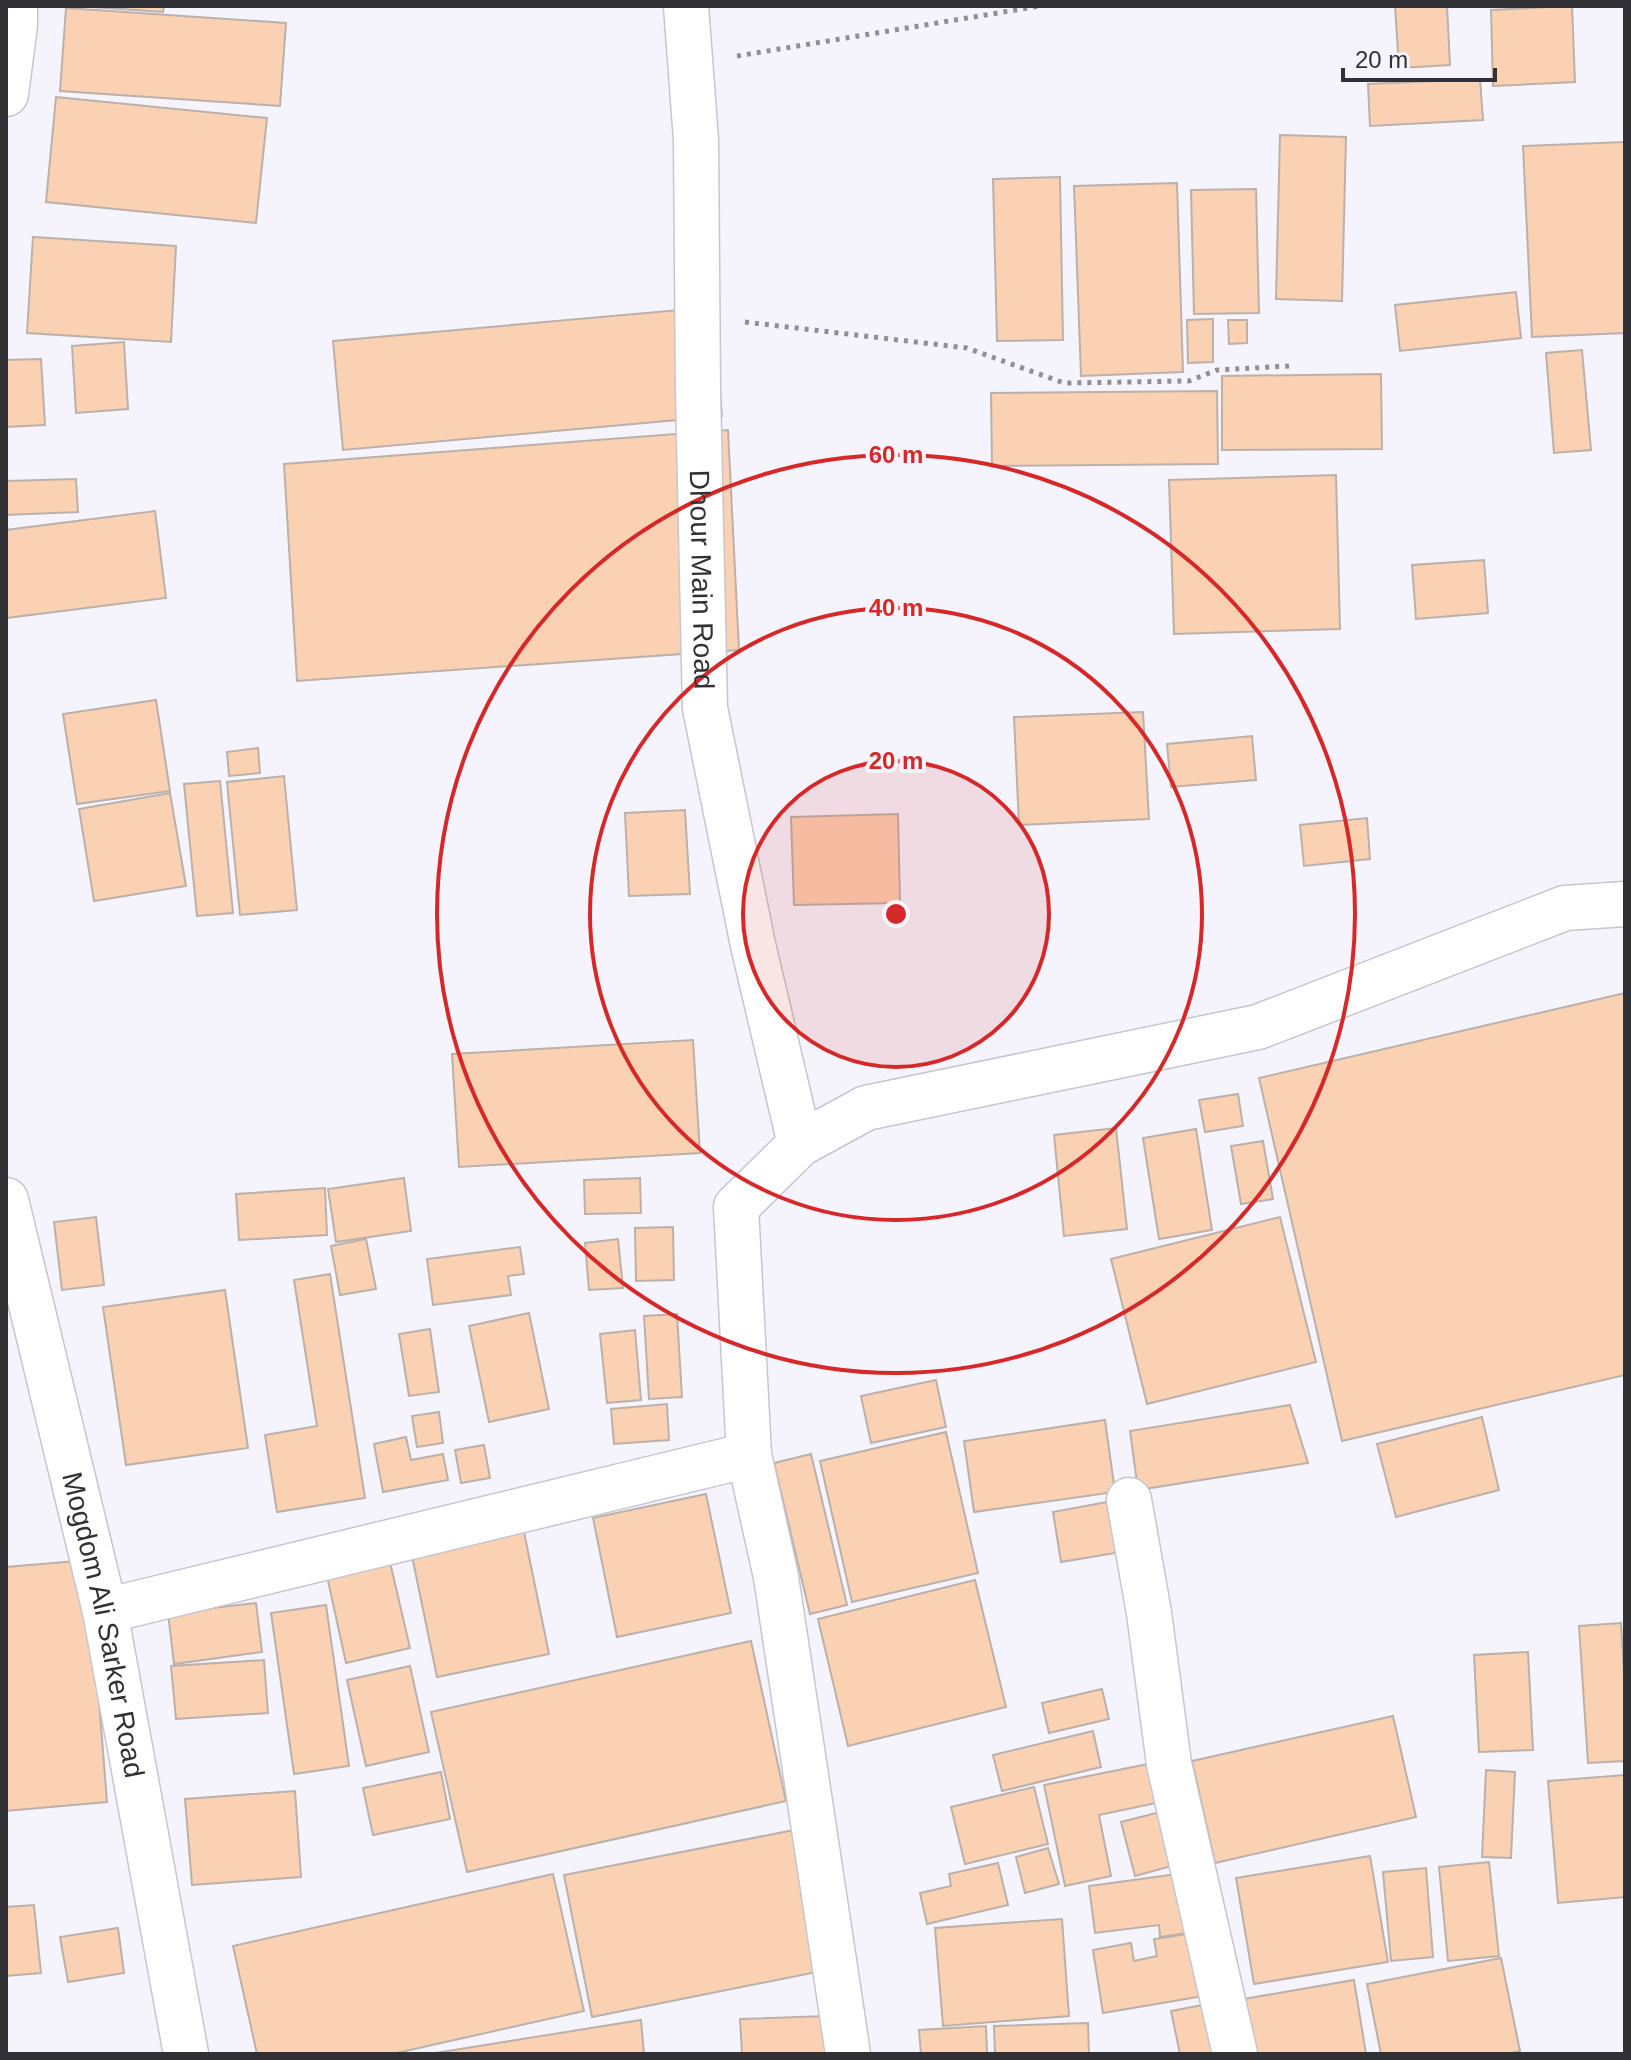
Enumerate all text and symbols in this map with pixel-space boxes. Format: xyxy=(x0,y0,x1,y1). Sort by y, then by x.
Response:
scale bar xyxy=(1343,32,1495,82)
text: 20 m xyxy=(1355,46,1408,73)
text: 60 m xyxy=(869,441,923,468)
street label: Dhour Main Road xyxy=(684,469,720,690)
text: 40 m xyxy=(869,594,923,621)
text: 20 m xyxy=(869,747,923,774)
centre of rings xyxy=(882,900,910,928)
street label: Mogdom Ali Sarker Road xyxy=(57,1469,151,1780)

